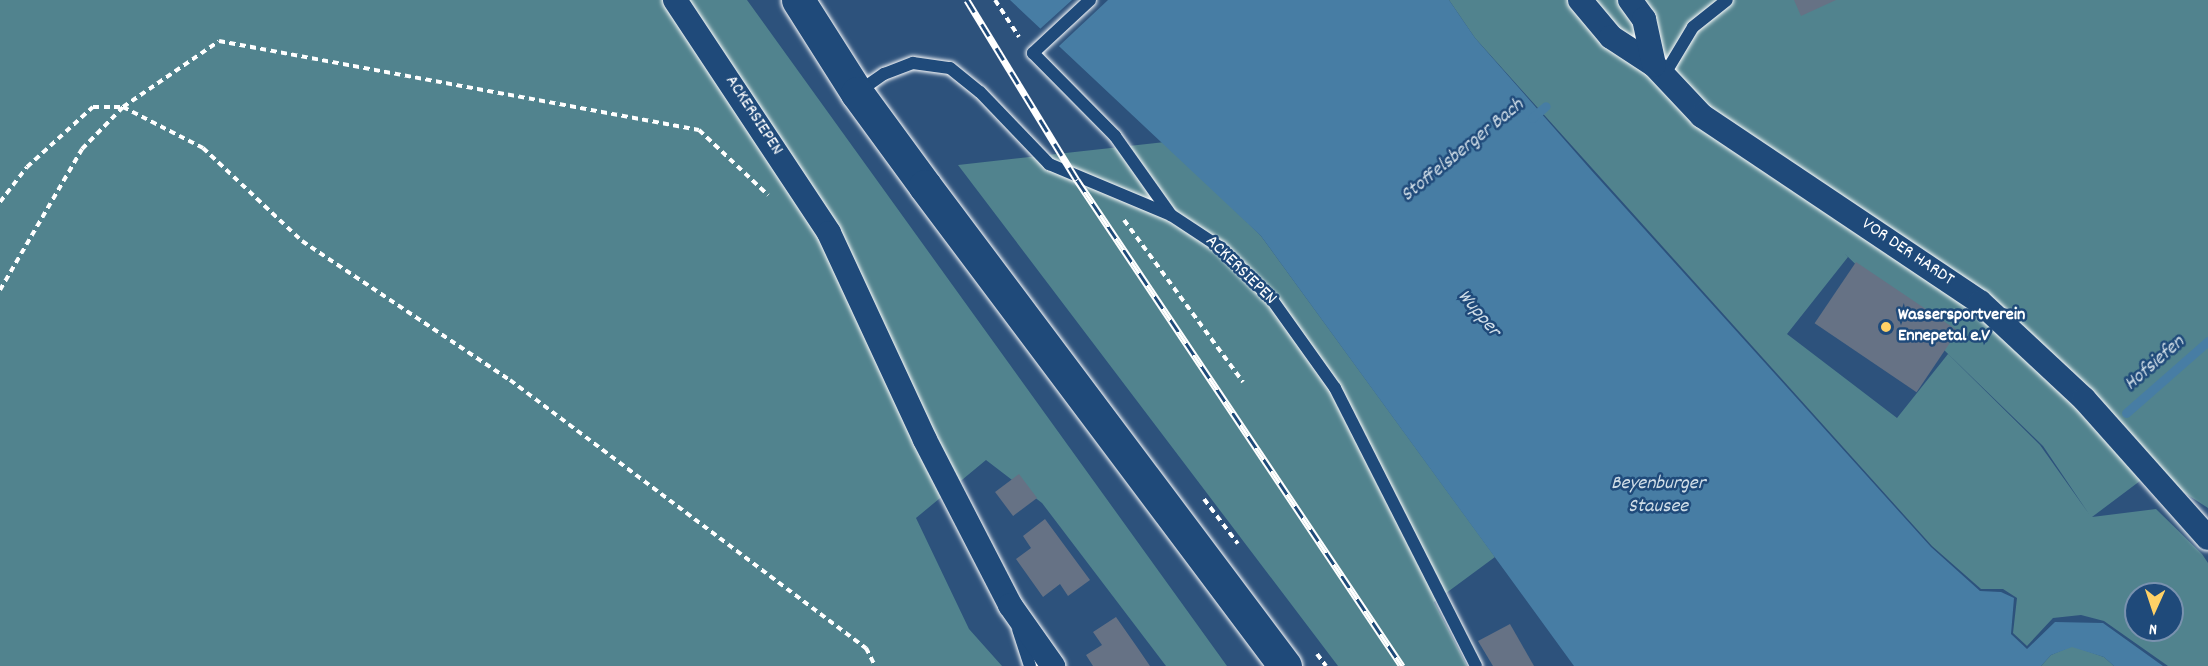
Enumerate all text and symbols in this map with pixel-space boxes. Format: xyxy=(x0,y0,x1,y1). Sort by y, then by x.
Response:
street label: ACKERSIEPEN xyxy=(719,72,787,160)
water label: Stoffelsberger Bach xyxy=(1397,94,1529,208)
street label: VOR DER HARDT xyxy=(1857,214,1957,292)
street label: ACKERSIEPEN xyxy=(1200,232,1280,310)
water label: Wupper xyxy=(1451,285,1505,343)
place label: Wassersportverein Ennepetal e.V xyxy=(1898,306,2025,348)
marker: Wassersportverein Ennepetal e.V xyxy=(1879,320,1893,334)
water label: Hofsiefen xyxy=(2120,331,2190,397)
water label: Beyenburger Stausee xyxy=(1611,473,1705,520)
north arrow xyxy=(2124,582,2184,642)
text: N xyxy=(2149,617,2158,640)

